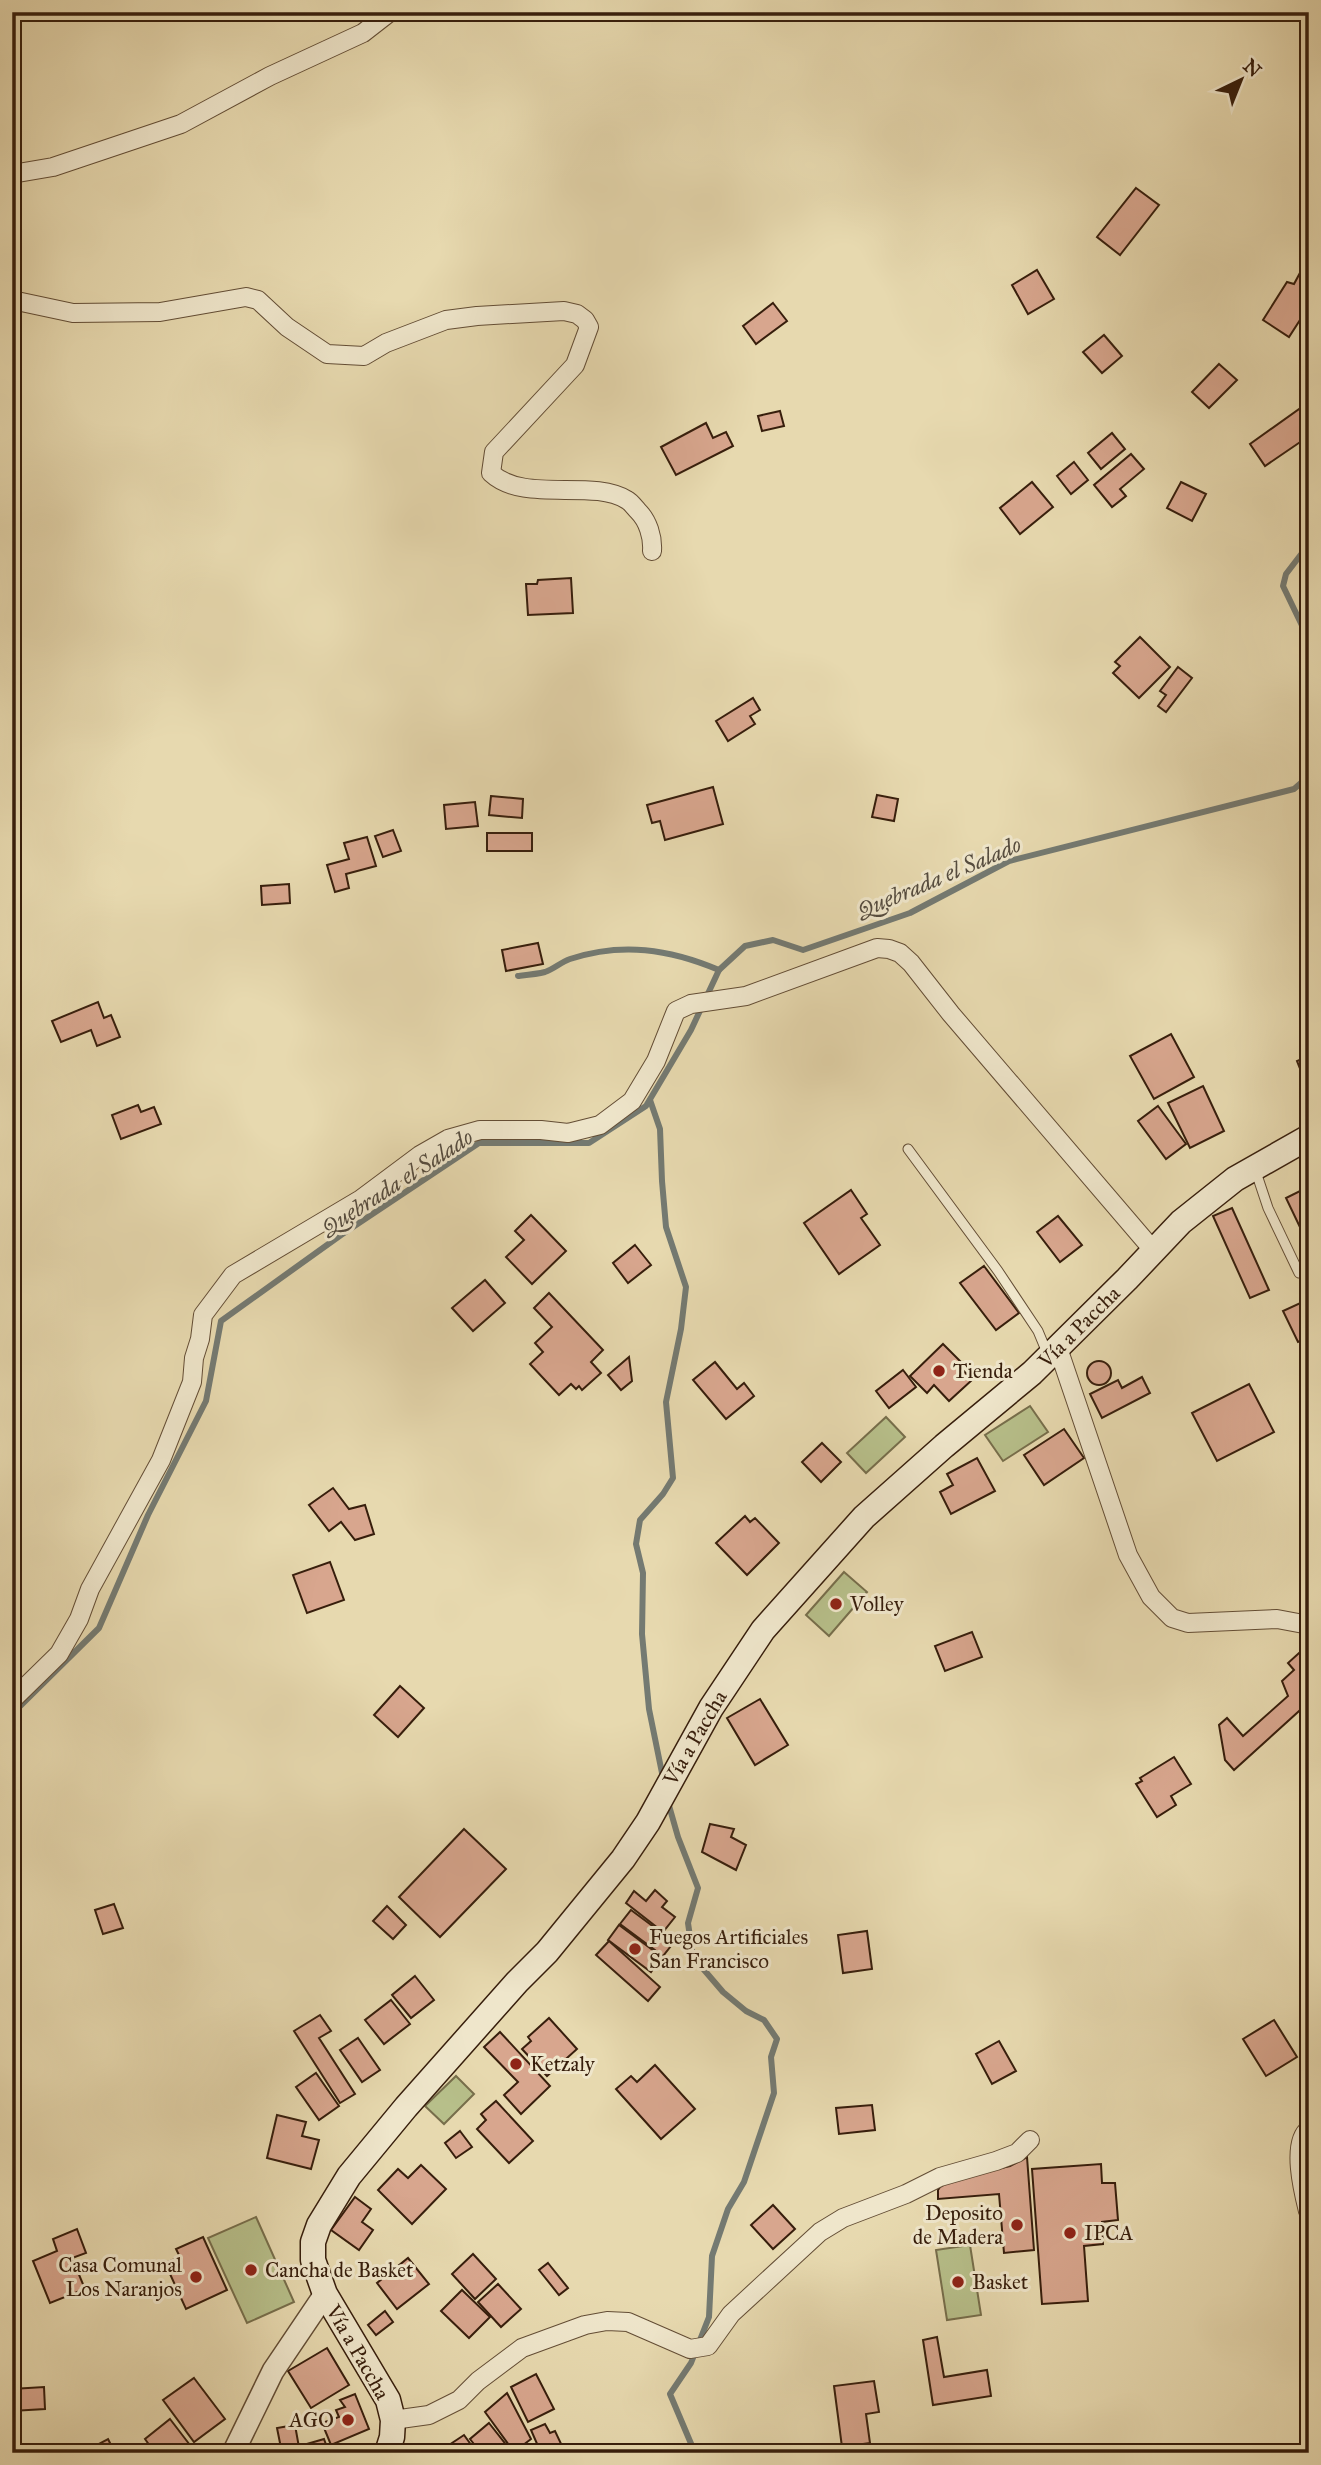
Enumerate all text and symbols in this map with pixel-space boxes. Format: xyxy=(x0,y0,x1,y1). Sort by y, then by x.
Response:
north arrow xyxy=(1206,46,1276,116)
text: N xyxy=(1239,54,1266,82)
water label: Quebrada el Salado xyxy=(852,830,1025,925)
water label: Quebrada el Salado xyxy=(315,1122,478,1242)
street label: Vía a Paccha xyxy=(1032,1280,1126,1374)
place label: Tienda xyxy=(953,1358,1013,1384)
marker: Tienda xyxy=(931,1363,947,1379)
place label: Volley xyxy=(849,1591,905,1617)
marker: Volley xyxy=(828,1596,844,1612)
street label: Vía a Paccha xyxy=(657,1686,733,1791)
place label: Fuegos Artificiales San Francisco xyxy=(649,1924,808,1974)
marker: Fuegos Artificiales San Francisco xyxy=(627,1941,643,1957)
place label: Ketzaly xyxy=(530,2051,596,2077)
marker: Ketzaly xyxy=(508,2056,524,2072)
place label: Deposito de Madera xyxy=(913,2200,1003,2250)
marker: Deposito de Madera xyxy=(1009,2217,1025,2233)
place label: IPCA xyxy=(1084,2220,1133,2246)
marker: IPCA xyxy=(1062,2225,1078,2241)
place label: Casa Comunal Los Naranjos xyxy=(58,2252,182,2302)
place label: Cancha de Basket xyxy=(265,2257,414,2283)
marker: Cancha de Basket xyxy=(243,2262,259,2278)
marker: Casa Comunal Los Naranjos xyxy=(188,2269,204,2285)
place label: Basket xyxy=(972,2269,1029,2295)
marker: Basket xyxy=(950,2274,966,2290)
street label: Vía a Paccha xyxy=(320,2299,396,2404)
place label: AGO xyxy=(288,2407,334,2433)
marker: AGO xyxy=(340,2412,356,2428)

